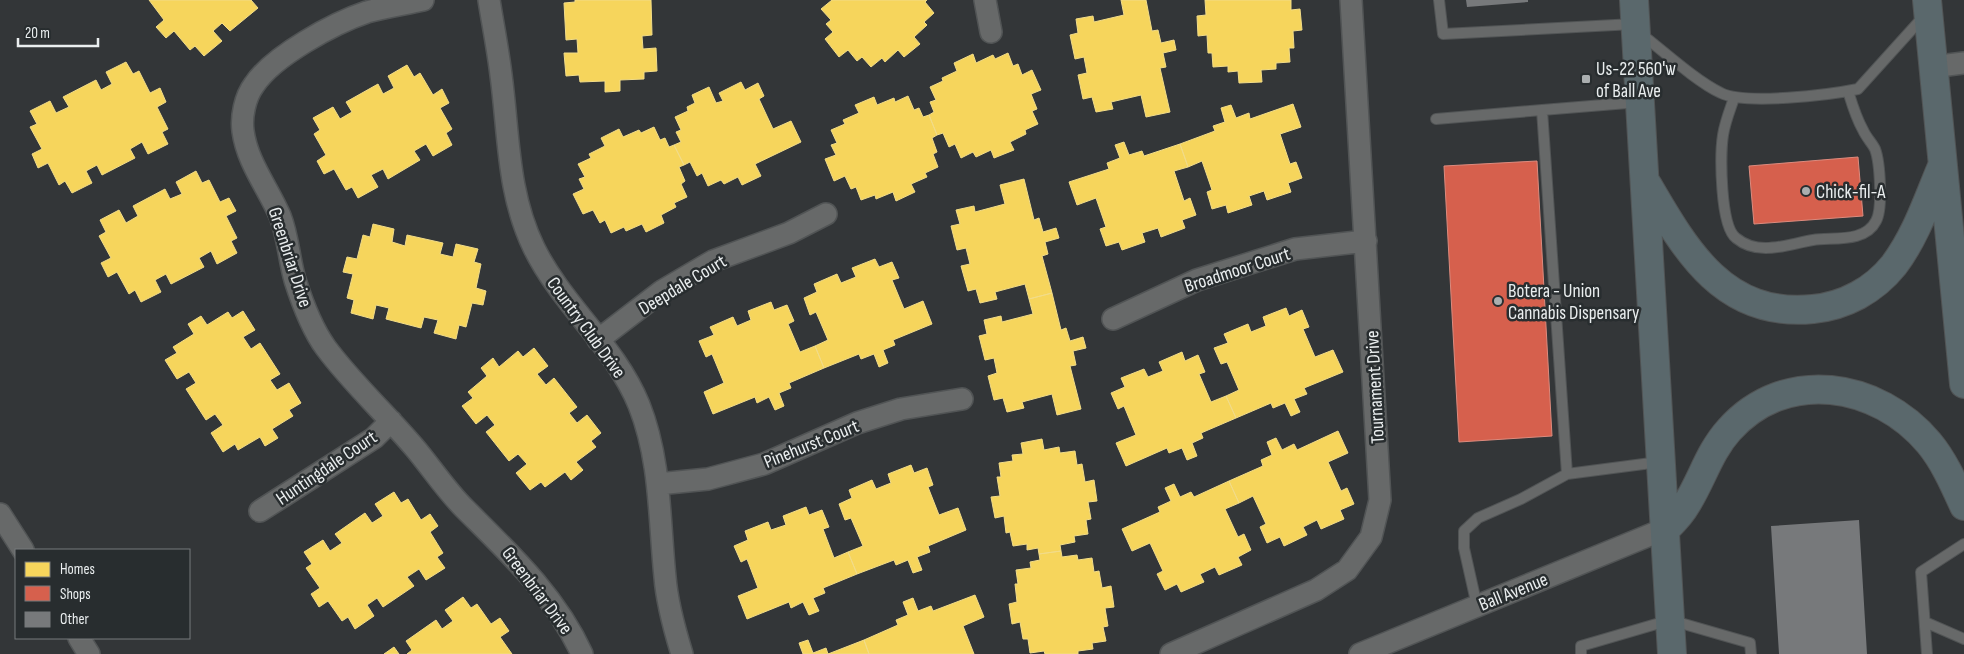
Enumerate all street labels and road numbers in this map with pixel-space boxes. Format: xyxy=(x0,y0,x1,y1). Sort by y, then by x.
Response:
street label: Greenbriar Drive xyxy=(263,204,317,310)
street label: Broadmoor Court xyxy=(1182,243,1293,298)
street label: Deepdale Court xyxy=(635,250,731,320)
street label: Country Club Drive xyxy=(541,273,630,383)
street label: Tournament Drive xyxy=(1361,330,1390,444)
street label: Pinehurst Court xyxy=(761,415,863,474)
street label: Huntingdale Court xyxy=(272,426,382,510)
street label: Greenbriar Drive xyxy=(496,542,577,639)
street label: Ball Avenue xyxy=(1476,568,1551,617)

